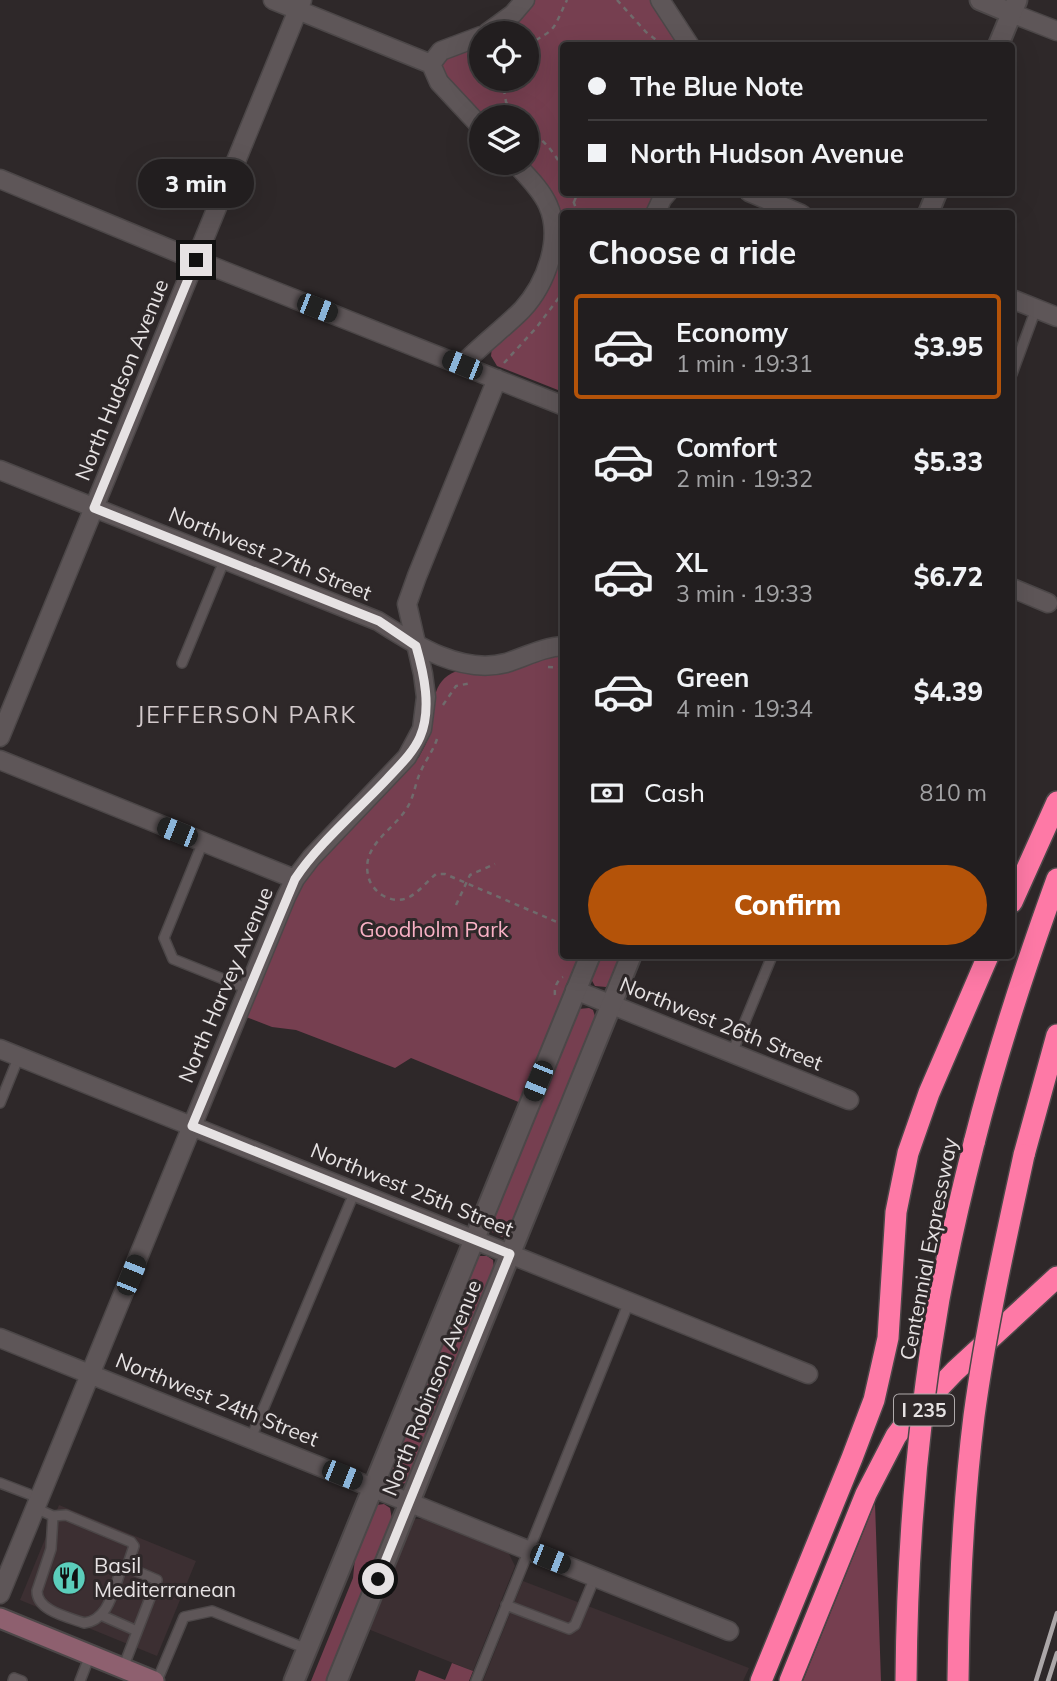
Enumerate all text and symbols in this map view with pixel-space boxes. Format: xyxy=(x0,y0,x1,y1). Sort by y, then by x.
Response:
map controls xyxy=(469,21,539,175)
button: locate xyxy=(469,21,539,91)
text: The Blue Note xyxy=(630,70,804,103)
button: layers xyxy=(469,105,539,175)
text: North Hudson Avenue xyxy=(630,137,904,170)
callout: 3 min xyxy=(138,159,254,208)
text: 3 min xyxy=(165,169,227,198)
text: Choose a ride xyxy=(588,232,796,272)
route end xyxy=(180,244,212,276)
street label: North Hudson Avenue xyxy=(69,275,173,484)
car xyxy=(294,291,341,325)
icon: car xyxy=(592,315,655,378)
text: Economy xyxy=(676,316,788,349)
text: $3.95 xyxy=(914,330,983,363)
car xyxy=(439,347,486,383)
text: 1 min · 19:31 xyxy=(676,349,813,378)
icon: car xyxy=(592,430,655,493)
text: Comfort xyxy=(676,431,777,464)
text: $5.33 xyxy=(914,445,983,478)
text: 2 min · 19:32 xyxy=(676,464,813,493)
street label: Northwest 27th Street xyxy=(165,500,376,606)
icon: car xyxy=(592,545,655,608)
text: XL xyxy=(676,546,708,579)
text: $6.72 xyxy=(914,560,983,593)
text: 3 min · 19:33 xyxy=(676,579,813,608)
icon: car xyxy=(592,660,655,723)
text: Green xyxy=(676,661,749,694)
text: $4.39 xyxy=(914,675,983,708)
text: 4 min · 19:34 xyxy=(676,694,813,723)
district label: JEFFERSON PARK xyxy=(137,700,357,729)
icon: cash xyxy=(588,774,626,812)
text: Cash xyxy=(644,776,705,809)
text: 810 m xyxy=(919,778,987,807)
car xyxy=(154,814,201,850)
button: Confirm xyxy=(588,865,987,945)
street label: North Harvey Avenue xyxy=(172,883,278,1086)
park label: Goodholm Park xyxy=(359,916,509,942)
street label: Northwest 26th Street xyxy=(616,970,827,1076)
car xyxy=(521,1058,556,1104)
street label: Centennial Expressway xyxy=(894,1135,962,1362)
street label: Northwest 25th Street xyxy=(307,1136,518,1242)
car xyxy=(114,1252,149,1298)
street label: North Robinson Avenue xyxy=(376,1276,486,1499)
street label: Northwest 24th Street xyxy=(112,1346,323,1452)
road number: I 235 xyxy=(894,1394,954,1426)
car xyxy=(319,1457,366,1493)
car xyxy=(527,1541,574,1577)
place label: Basil Mediterranean xyxy=(94,1552,236,1602)
restaurant icon: Basil Mediterranean xyxy=(50,1559,88,1597)
route start xyxy=(362,1563,394,1595)

